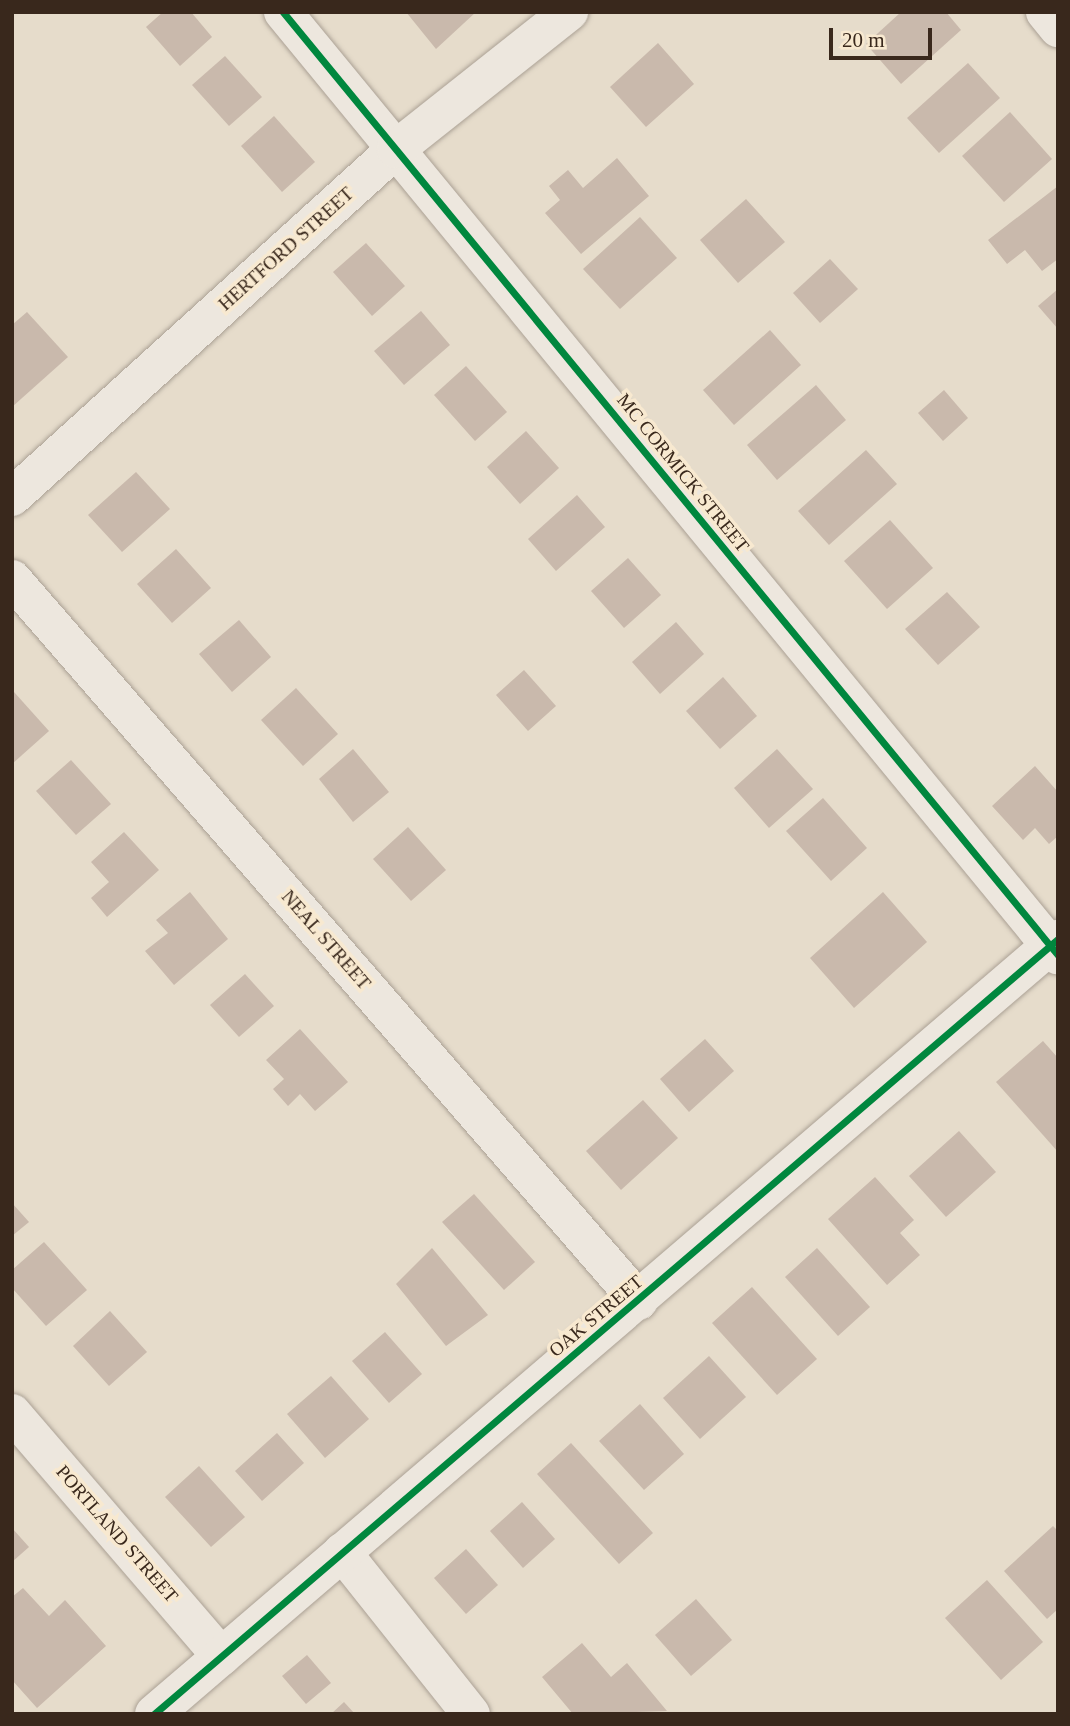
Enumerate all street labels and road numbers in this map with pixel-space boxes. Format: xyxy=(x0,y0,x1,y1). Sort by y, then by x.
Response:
street label: HERTFORD STREET xyxy=(214,182,358,316)
street label: MC CORMICK STREET xyxy=(612,389,754,557)
street label: NEAL STREET xyxy=(276,885,376,995)
street label: OAK STREET xyxy=(544,1270,648,1362)
street label: PORTLAND STREET xyxy=(51,1461,183,1607)

